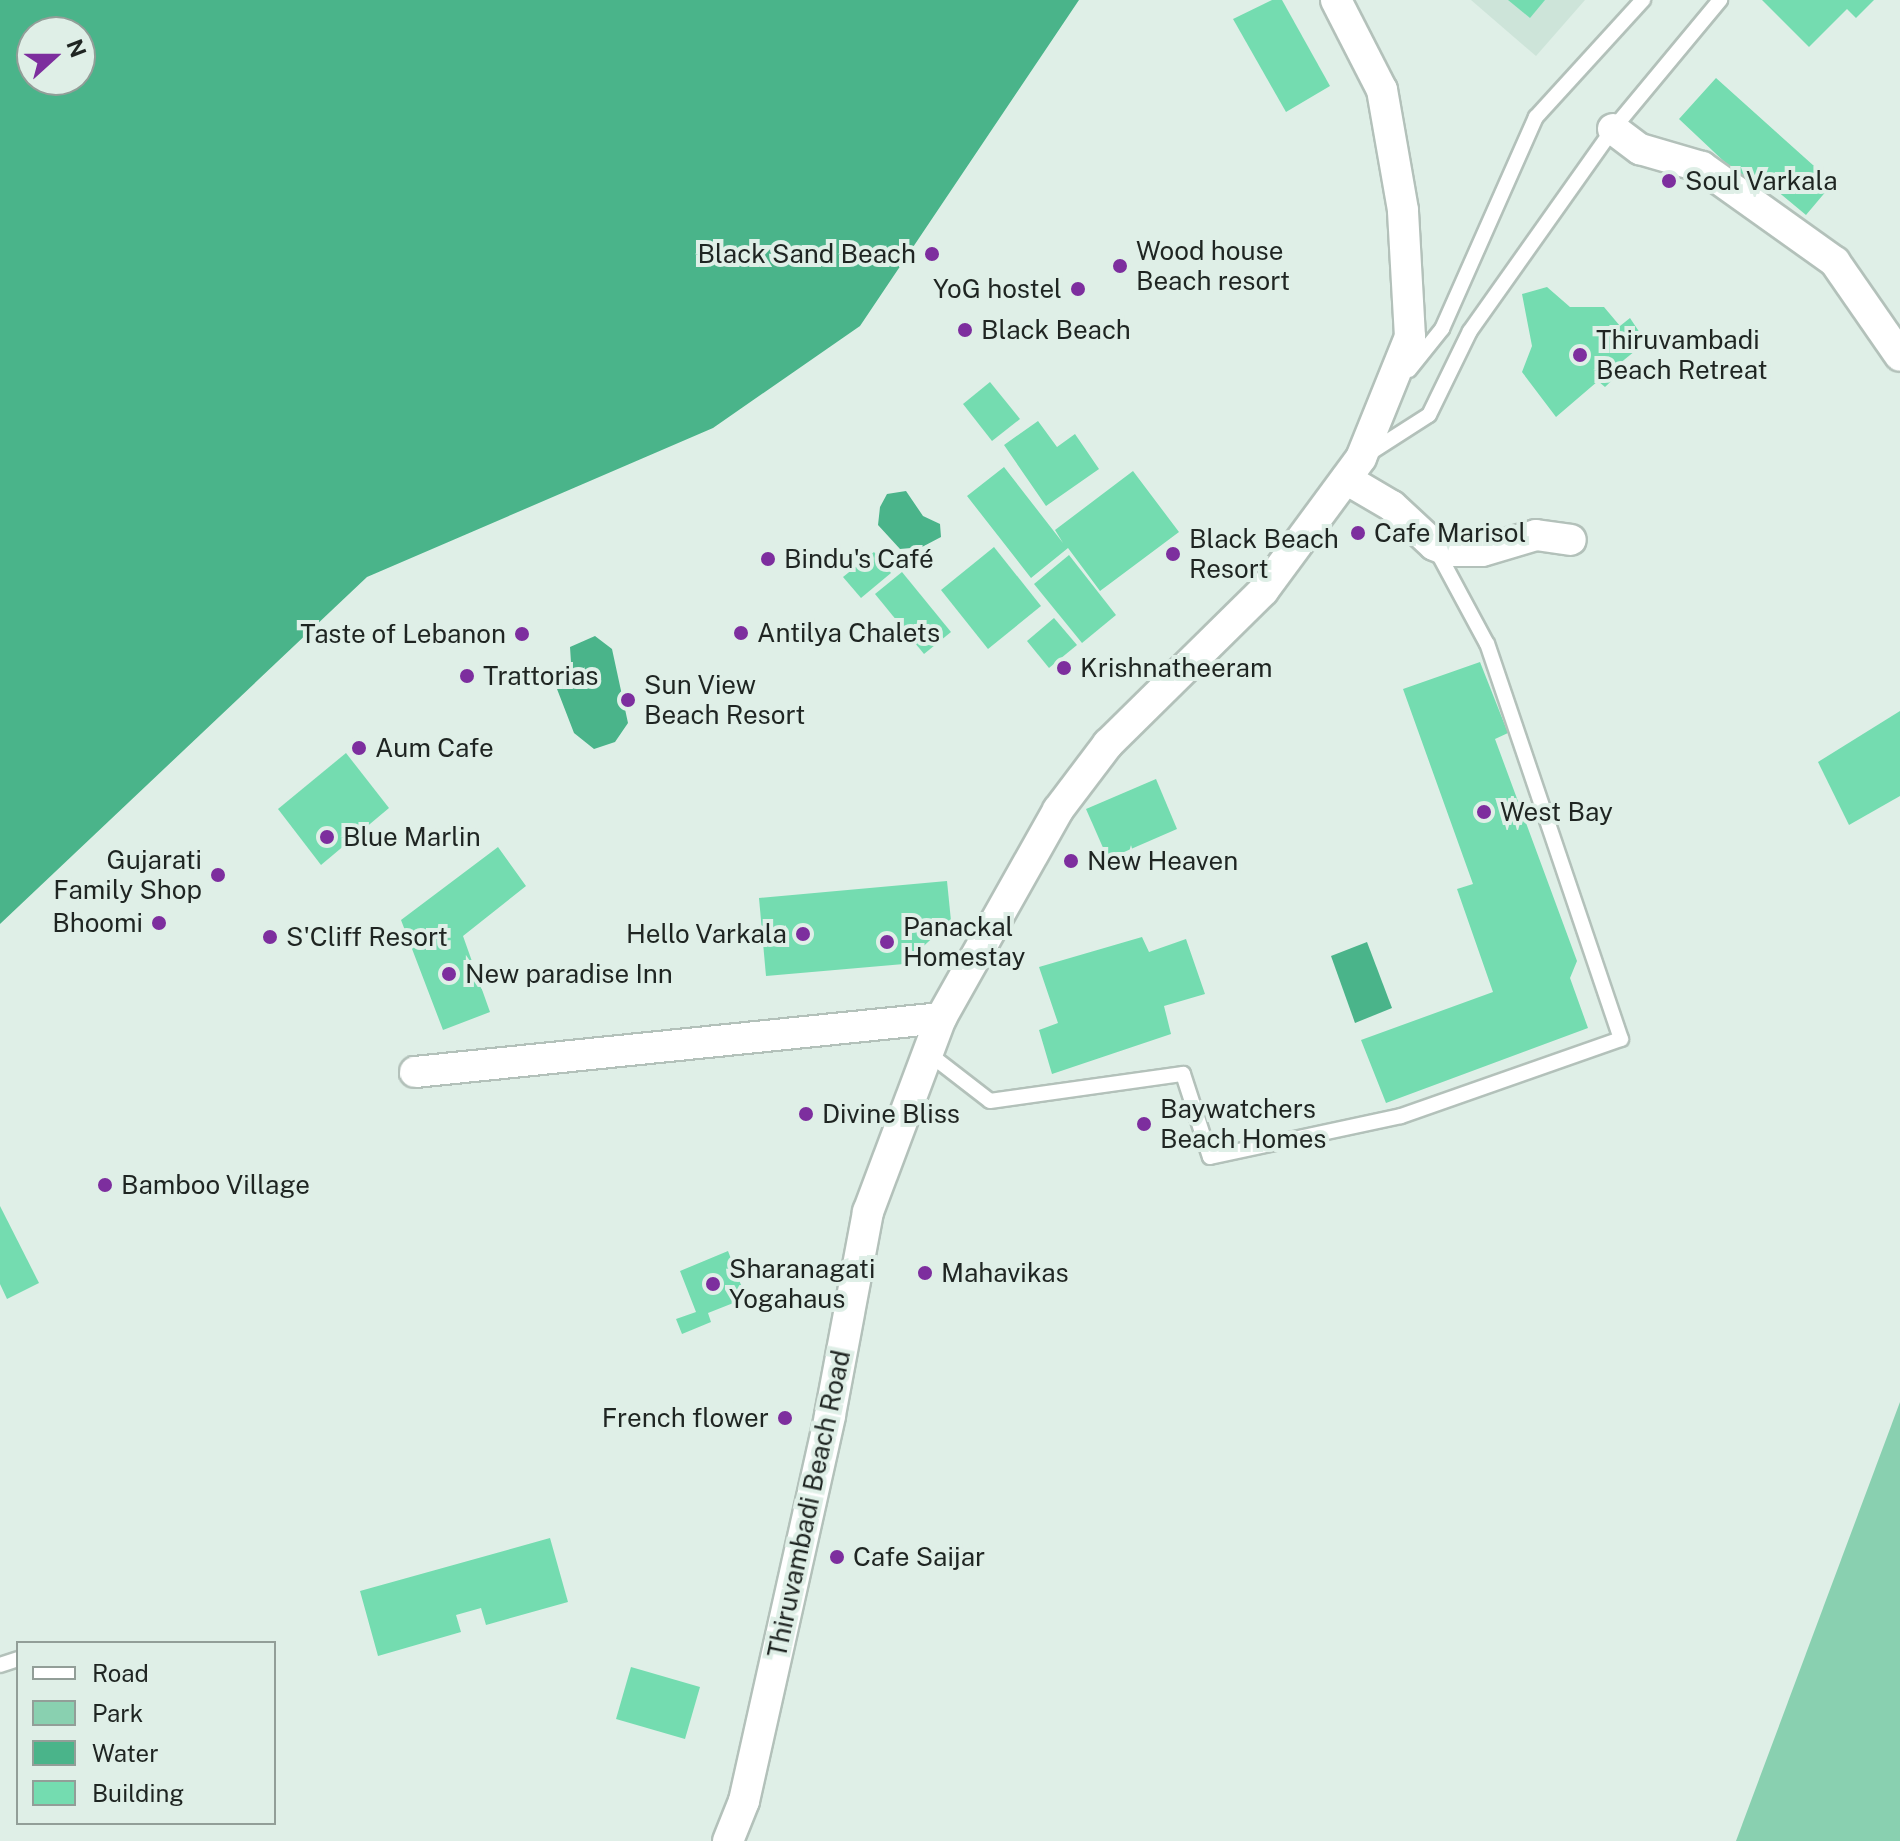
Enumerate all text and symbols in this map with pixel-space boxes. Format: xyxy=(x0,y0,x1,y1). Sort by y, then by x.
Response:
north arrow xyxy=(16,16,96,96)
text: N xyxy=(61,35,92,61)
place label: Soul Varkala xyxy=(1685,165,1838,197)
marker: Soul Varkala xyxy=(1660,172,1678,190)
place label: Wood house Beach resort xyxy=(1136,235,1290,296)
place label: Black Sand Beach xyxy=(698,238,916,270)
marker: Black Sand Beach xyxy=(923,245,941,263)
marker: Wood house Beach resort xyxy=(1111,257,1129,275)
place label: YoG hostel xyxy=(933,273,1062,305)
marker: YoG hostel xyxy=(1069,280,1087,298)
place label: Black Beach xyxy=(981,314,1131,346)
marker: Black Beach xyxy=(956,321,974,339)
place label: Thiruvambadi Beach Retreat xyxy=(1596,324,1768,386)
marker: Thiruvambadi Beach Retreat xyxy=(1571,346,1589,364)
place label: Cafe Marisol xyxy=(1374,517,1526,549)
place label: Black Beach Resort xyxy=(1189,523,1339,584)
marker: Cafe Marisol xyxy=(1349,524,1367,542)
place label: Bindu's Café xyxy=(784,543,934,575)
marker: Black Beach Resort xyxy=(1164,545,1182,563)
marker: Bindu's Café xyxy=(759,550,777,568)
place label: Antilya Chalets xyxy=(757,617,940,649)
place label: Taste of Lebanon xyxy=(300,618,506,650)
marker: Antilya Chalets xyxy=(732,624,750,642)
marker: Taste of Lebanon xyxy=(513,625,531,643)
place label: Krishnatheeram xyxy=(1080,652,1272,684)
marker: Krishnatheeram xyxy=(1055,659,1073,677)
place label: Trattorias xyxy=(483,660,598,692)
marker: Trattorias xyxy=(458,667,476,685)
place label: Sun View Beach Resort xyxy=(644,669,805,730)
marker: Sun View Beach Resort xyxy=(619,691,637,709)
place label: Aum Cafe xyxy=(375,732,494,764)
marker: Aum Cafe xyxy=(350,739,368,757)
place label: West Bay xyxy=(1500,796,1613,828)
marker: West Bay xyxy=(1475,803,1493,821)
place label: Blue Marlin xyxy=(343,821,481,853)
marker: Blue Marlin xyxy=(318,828,336,846)
place label: Gujarati Family Shop xyxy=(53,844,202,906)
place label: New Heaven xyxy=(1087,845,1238,877)
marker: New Heaven xyxy=(1062,852,1080,870)
marker: Gujarati Family Shop xyxy=(209,866,227,884)
place label: Bhoomi xyxy=(52,907,143,939)
place label: Panackal Homestay xyxy=(903,911,1025,972)
marker: Bhoomi xyxy=(150,914,168,932)
place label: Hello Varkala xyxy=(625,918,787,950)
place label: S'Cliff Resort xyxy=(286,921,448,953)
marker: Hello Varkala xyxy=(794,925,812,943)
marker: S'Cliff Resort xyxy=(261,928,279,946)
marker: Panackal Homestay xyxy=(878,933,896,951)
place label: New paradise Inn xyxy=(465,958,673,990)
marker: New paradise Inn xyxy=(440,965,458,983)
place label: Baywatchers Beach Homes xyxy=(1160,1093,1326,1154)
place label: Divine Bliss xyxy=(822,1098,960,1130)
marker: Divine Bliss xyxy=(797,1105,815,1123)
marker: Baywatchers Beach Homes xyxy=(1135,1115,1153,1133)
place label: Bamboo Village xyxy=(121,1169,311,1201)
marker: Bamboo Village xyxy=(96,1176,114,1194)
place label: Sharanagati Yogahaus xyxy=(729,1253,875,1314)
place label: Mahavikas xyxy=(941,1257,1069,1289)
marker: Mahavikas xyxy=(916,1264,934,1282)
marker: Sharanagati Yogahaus xyxy=(704,1275,722,1293)
street label: Thiruvambadi Beach Road xyxy=(761,1347,857,1661)
place label: French flower xyxy=(602,1402,769,1434)
marker: French flower xyxy=(776,1409,794,1427)
place label: Cafe Saijar xyxy=(853,1541,985,1573)
marker: Cafe Saijar xyxy=(828,1548,846,1566)
legend xyxy=(16,1641,276,1825)
text: Road xyxy=(92,1659,149,1687)
text: Park xyxy=(92,1699,143,1727)
text: Water xyxy=(92,1739,159,1767)
text: Building xyxy=(92,1779,184,1807)

